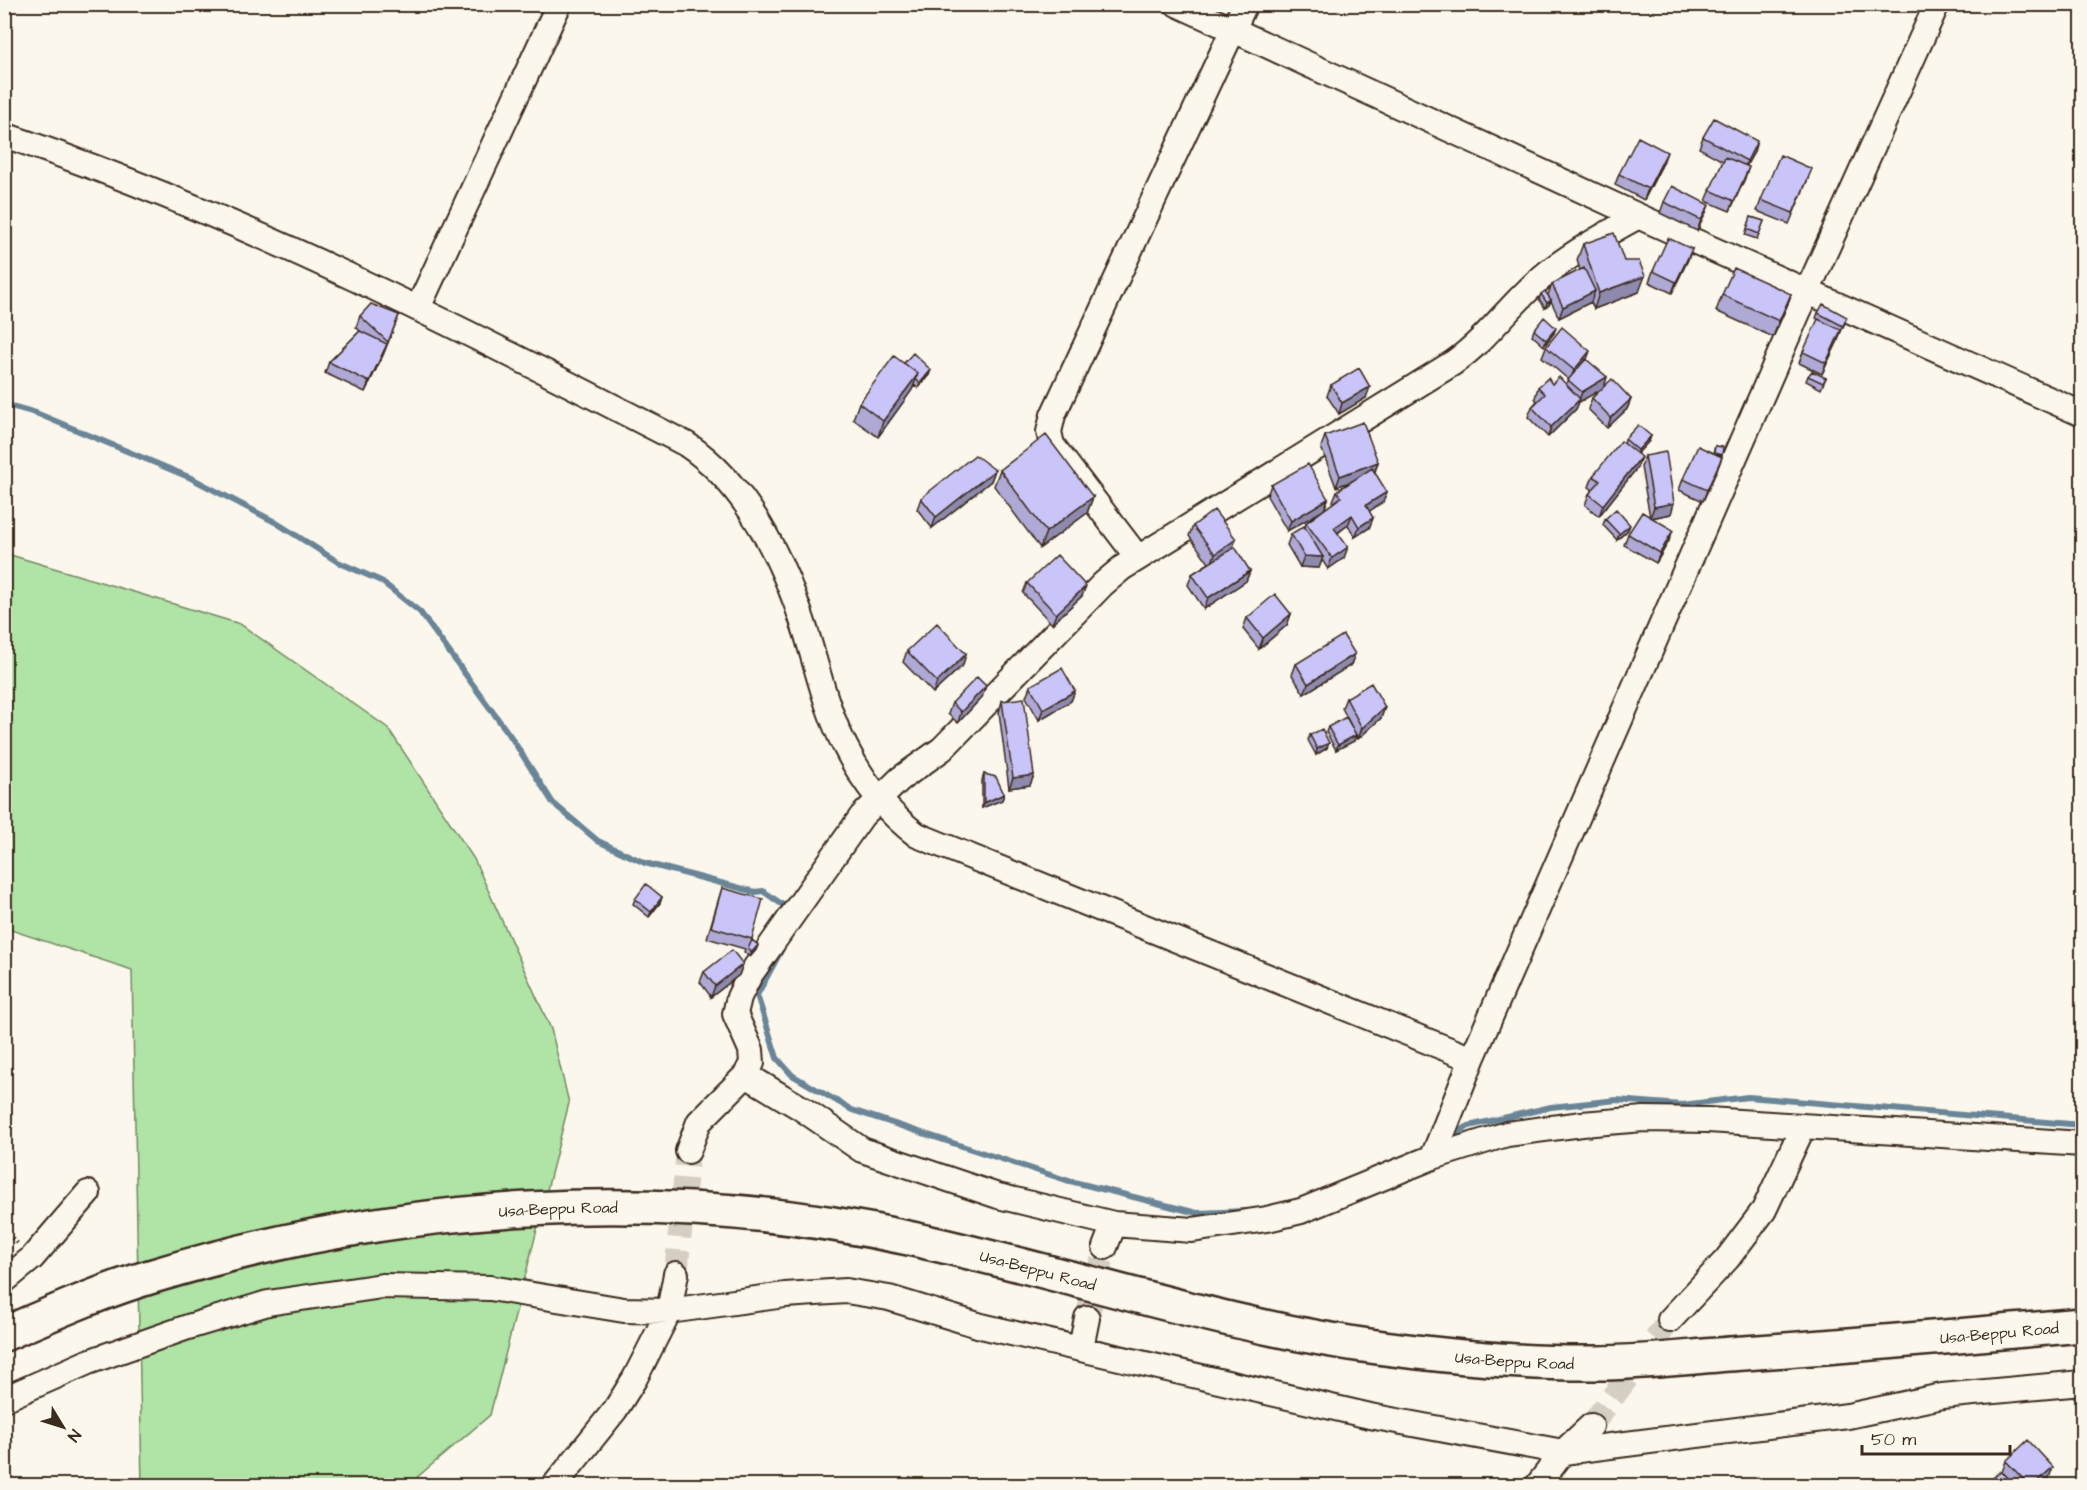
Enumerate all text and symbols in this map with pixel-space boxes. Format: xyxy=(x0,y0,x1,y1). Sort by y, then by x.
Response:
street label: Usa-Beppu Road xyxy=(498,1197,618,1223)
street label: Usa-Beppu Road xyxy=(977,1245,1098,1296)
street label: Usa-Beppu Road xyxy=(1939,1317,2060,1349)
street label: Usa-Beppu Road xyxy=(1454,1346,1574,1375)
north arrow xyxy=(33,1397,93,1457)
scale bar xyxy=(1862,1418,2010,1456)
text: N xyxy=(62,1425,86,1446)
text: 50 m xyxy=(1871,1427,1916,1452)

